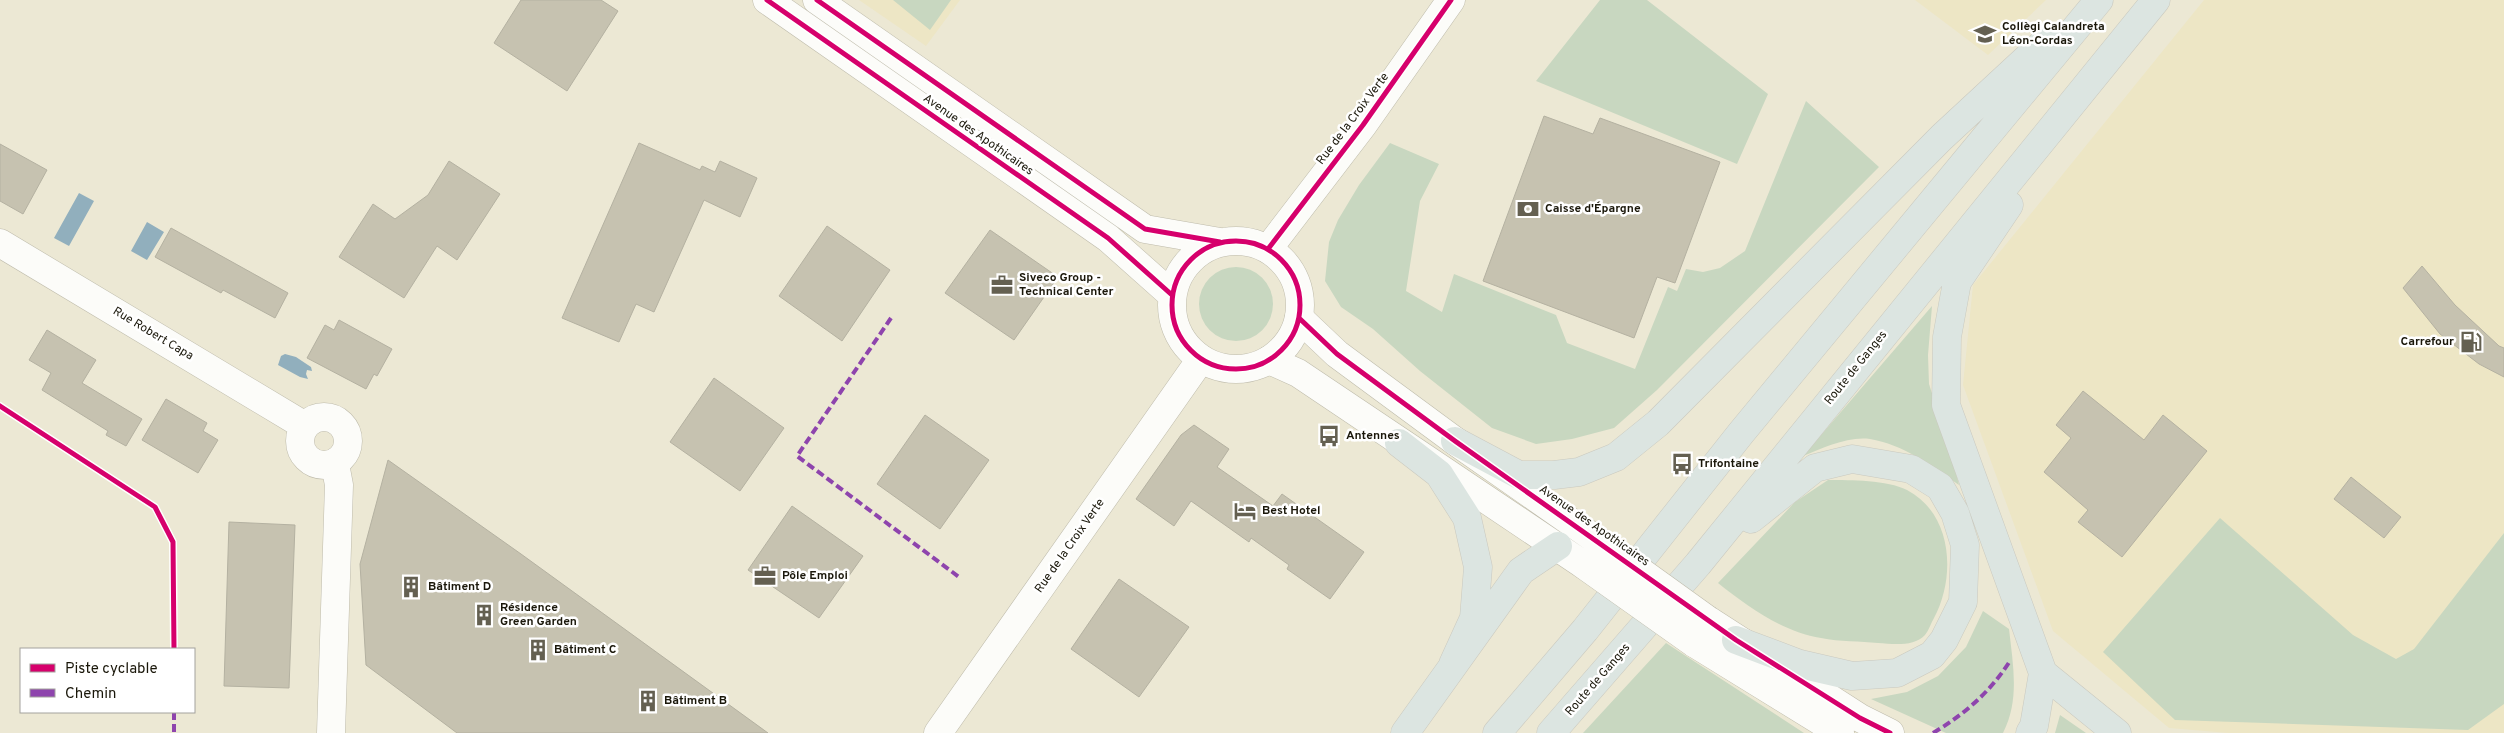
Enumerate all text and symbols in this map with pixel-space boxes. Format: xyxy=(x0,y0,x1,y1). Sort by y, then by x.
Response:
place label: Collègi Calandreta Léon-Cordas xyxy=(2002,19,2105,49)
school or university icon: Collègi Calandreta Léon-Cordas xyxy=(1972,21,1998,47)
street label: Rue de la Croix Verte xyxy=(1313,70,1393,168)
street label: Avenue des Apothicaires xyxy=(920,91,1036,179)
bank icon: Caisse d'Épargne xyxy=(1515,196,1541,222)
place label: Caisse d'Épargne xyxy=(1545,201,1641,217)
place label: Siveco Group - Technical Center xyxy=(1019,270,1114,300)
office icon: Siveco Group - Technical Center xyxy=(989,272,1015,298)
street label: Rue Robert Capa xyxy=(110,304,196,364)
street label: Route de Ganges xyxy=(1821,328,1891,408)
fuel station icon: Carrefour xyxy=(2458,329,2484,355)
place label: Carrefour xyxy=(2401,334,2454,350)
bus stop icon: Antennes xyxy=(1316,423,1342,449)
place label: Antennes xyxy=(1346,428,1400,444)
bus stop icon: Trifontaine xyxy=(1669,451,1695,477)
place label: Trifontaine xyxy=(1698,456,1759,472)
street label: Avenue des Apothicaires xyxy=(1536,482,1652,570)
street label: Rue de la Croix Verte xyxy=(1031,496,1109,596)
hotel icon: Best Hotel xyxy=(1232,498,1258,524)
place label: Best Hotel xyxy=(1262,503,1321,519)
office icon: Pôle Emploi xyxy=(752,563,778,589)
place label: Pôle Emploi xyxy=(782,568,848,584)
building icon: Bâtiment D xyxy=(398,574,424,600)
place label: Bâtiment D xyxy=(428,579,491,595)
place label: Résidence Green Garden xyxy=(500,600,577,630)
building icon: Résidence Green Garden xyxy=(471,602,497,628)
building icon: Bâtiment C xyxy=(525,637,551,663)
street label: Route de Ganges xyxy=(1562,640,1634,720)
place label: Bâtiment C xyxy=(554,642,617,658)
legend xyxy=(20,648,195,713)
text: Piste cyclable xyxy=(65,660,158,679)
text: Chemin xyxy=(65,685,117,704)
building icon: Bâtiment B xyxy=(635,688,661,714)
place label: Bâtiment B xyxy=(664,693,727,709)

